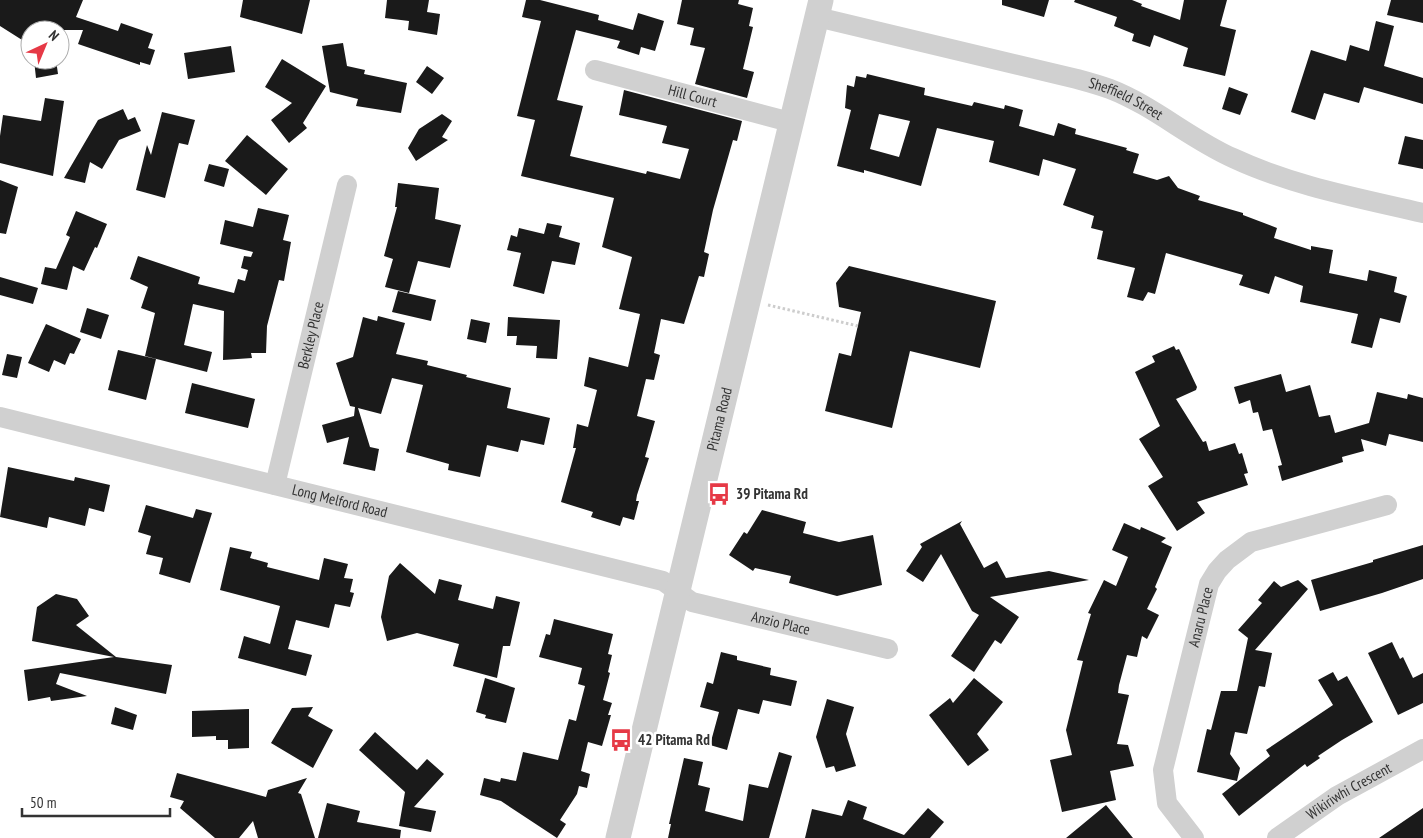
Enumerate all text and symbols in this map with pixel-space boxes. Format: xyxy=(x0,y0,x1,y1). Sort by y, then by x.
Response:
north arrow xyxy=(20,20,70,70)
text: N xyxy=(45,27,63,45)
street label: Sheffield Street xyxy=(1087,73,1167,124)
street label: Hill Court xyxy=(666,80,719,111)
street label: Berkley Place xyxy=(293,300,328,371)
street label: Pitama Road xyxy=(702,385,736,453)
street label: Long Melford Road xyxy=(290,480,389,521)
bus stop icon: 39 Pitama Rd xyxy=(706,481,732,507)
place label: 39 Pitama Rd xyxy=(736,484,808,503)
street label: Anaru Place xyxy=(1184,585,1217,649)
street label: Anzio Place xyxy=(750,607,812,639)
bus stop icon: 42 Pitama Rd xyxy=(608,727,634,753)
place label: 42 Pitama Rd xyxy=(638,730,710,749)
street label: Wikiriwhi Crescent xyxy=(1302,758,1395,824)
scale bar xyxy=(22,786,170,818)
text: 50 m xyxy=(30,793,56,812)

